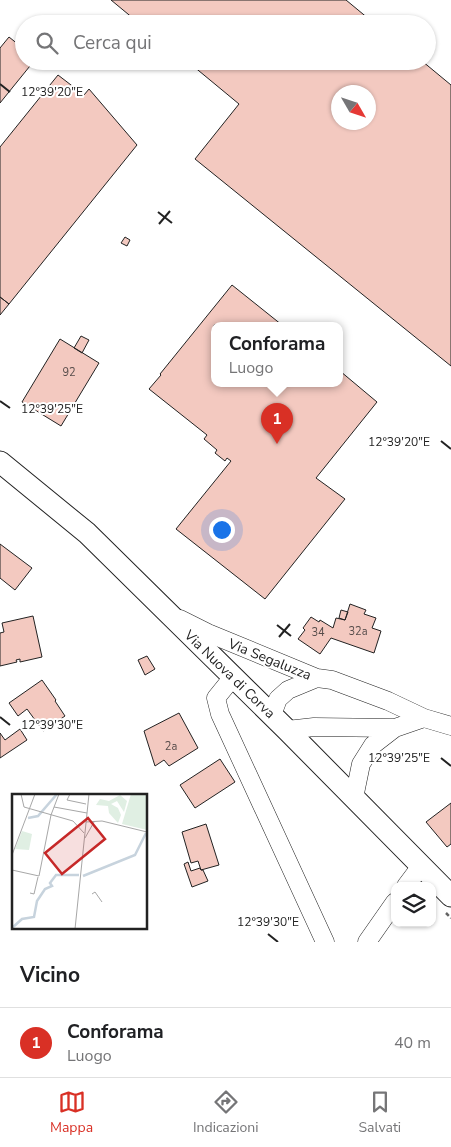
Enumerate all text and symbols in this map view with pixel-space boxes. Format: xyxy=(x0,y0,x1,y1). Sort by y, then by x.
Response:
search box xyxy=(15,15,436,70)
icon: search xyxy=(33,29,61,57)
text: Cerca qui xyxy=(73,30,152,56)
text: 12°39'20"E xyxy=(21,84,83,100)
north arrow xyxy=(331,85,376,130)
popup xyxy=(211,322,343,387)
text: Conforama xyxy=(229,331,325,357)
text: Luogo xyxy=(229,357,273,379)
house number: 92 xyxy=(62,365,76,380)
text: 12°39'25"E xyxy=(21,401,83,417)
pin: 1 xyxy=(261,403,293,444)
text: 12°39'20"E xyxy=(368,434,430,450)
your location xyxy=(209,517,235,543)
house number: 32a xyxy=(348,624,368,639)
street label: Via Nuova di Corva xyxy=(179,625,279,723)
house number: 34 xyxy=(311,625,325,640)
street label: Via Segaluzza xyxy=(225,634,314,685)
text: 12°39'30"E xyxy=(21,717,83,733)
house number: 2a xyxy=(165,739,177,754)
text: 12°39'25"E xyxy=(368,750,430,766)
inset map xyxy=(12,794,148,930)
map controls xyxy=(391,882,436,927)
button: layers xyxy=(391,882,436,927)
text: 12°39'30"E xyxy=(237,914,299,930)
text: Vicino xyxy=(20,961,80,989)
text: Conforama xyxy=(67,1019,164,1045)
text: 1 xyxy=(31,1032,41,1054)
text: 40 m xyxy=(394,1032,431,1054)
text: Luogo xyxy=(67,1045,112,1067)
tab: Mappa xyxy=(50,1088,93,1137)
tab: Indicazioni xyxy=(193,1088,258,1137)
tab: Salvati xyxy=(358,1088,401,1137)

